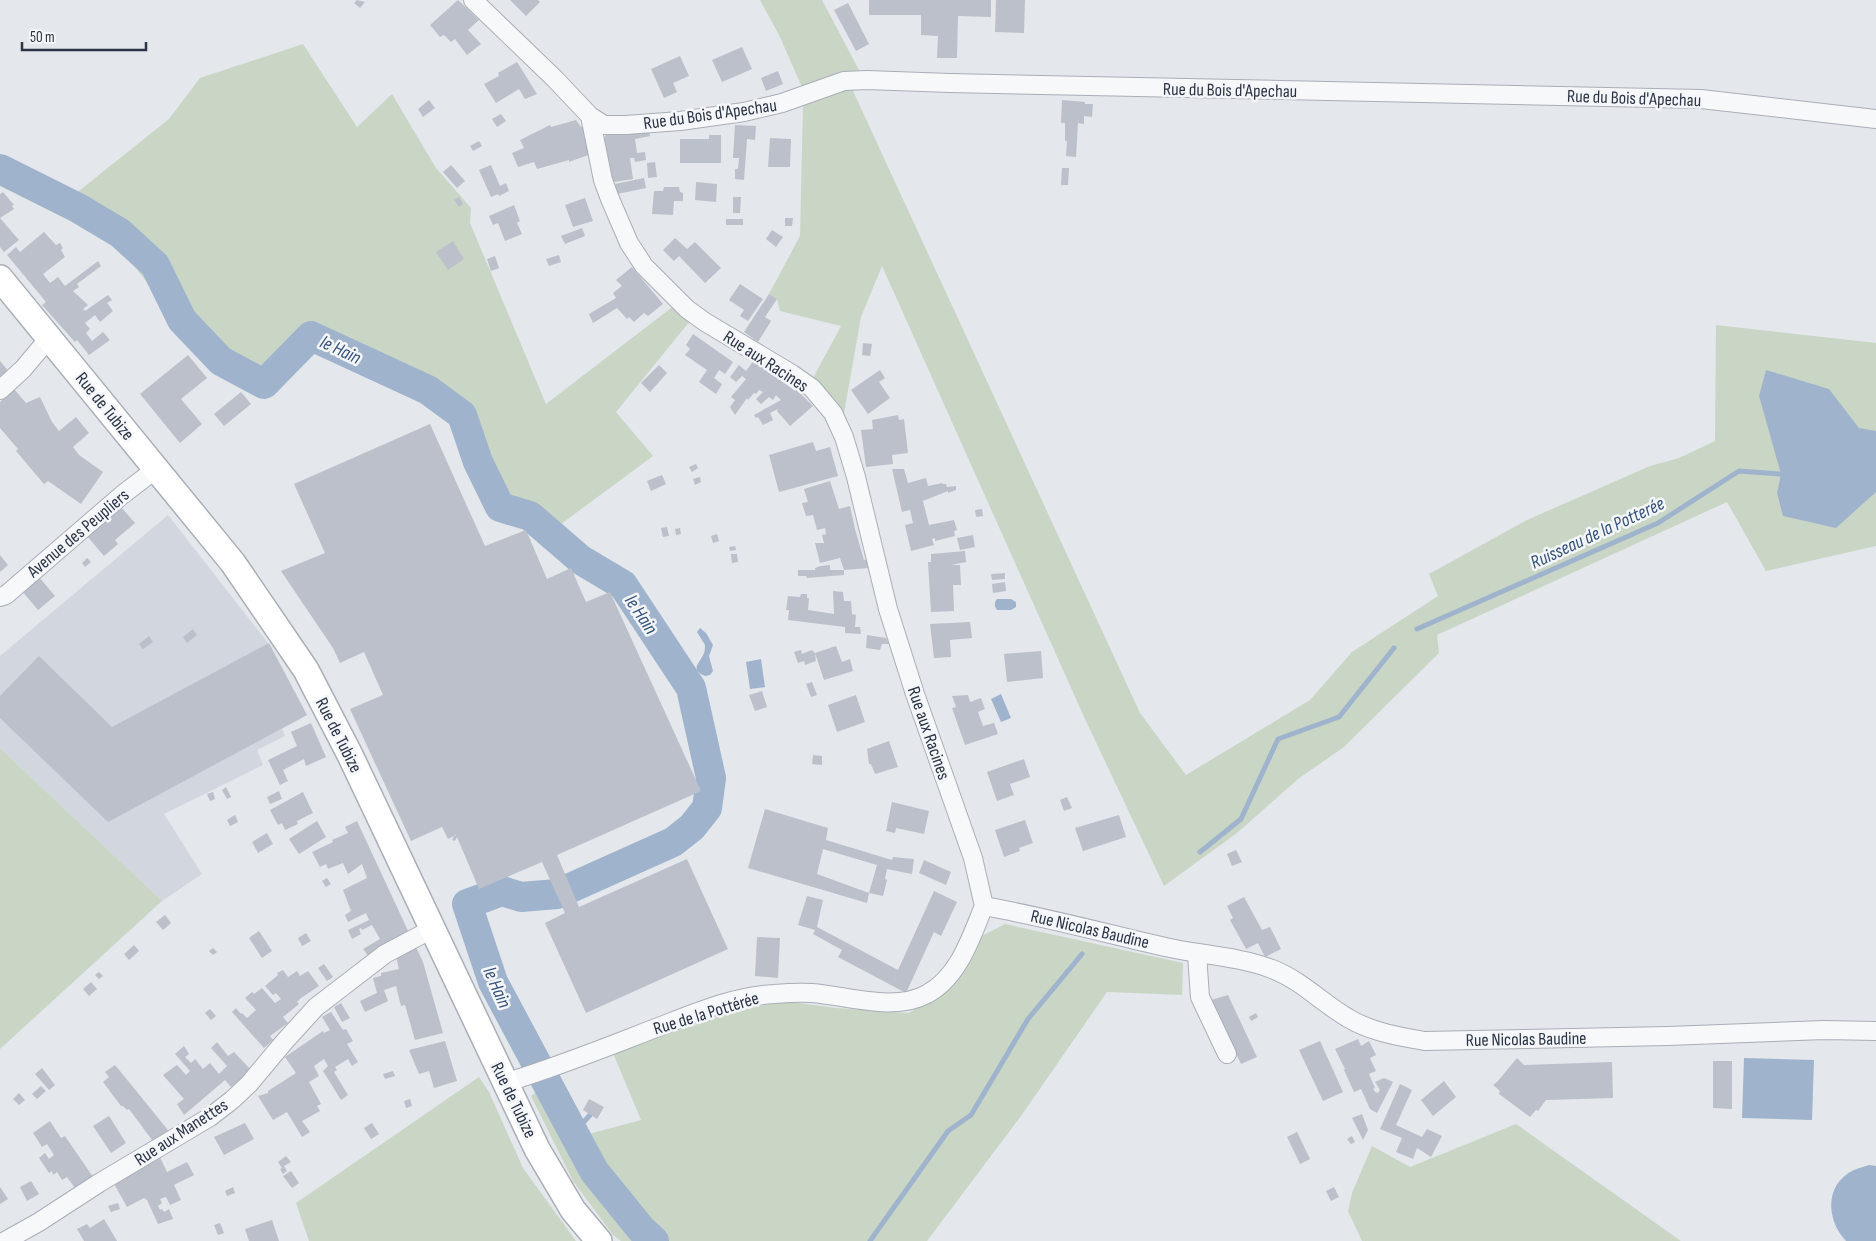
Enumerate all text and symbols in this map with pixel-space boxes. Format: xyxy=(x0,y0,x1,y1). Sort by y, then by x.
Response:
scale bar xyxy=(22,20,146,52)
text: 50 m xyxy=(30,28,55,47)
street label: Rue du Bois d'Apechau xyxy=(1163,79,1297,102)
street label: Rue du Bois d'Apechau xyxy=(1566,86,1702,111)
street label: Rue du Bois d'Apechau xyxy=(642,95,778,134)
street label: Rue aux Racines xyxy=(719,326,812,397)
water label: le Hain xyxy=(316,331,364,370)
street label: Rue de Tubize xyxy=(71,368,138,445)
street label: Avenue des Peupliers xyxy=(22,485,133,583)
water label: Ruisseau de la Potterée xyxy=(1527,492,1669,574)
water label: le Hain xyxy=(619,591,662,639)
street label: Rue aux Racines xyxy=(903,684,954,782)
street label: Rue de Tubize xyxy=(311,694,366,776)
street label: Rue Nicolas Baudine xyxy=(1029,906,1151,953)
water label: le Hain xyxy=(477,964,516,1012)
street label: Rue de la Pottérée xyxy=(651,987,761,1039)
street label: Rue Nicolas Baudine xyxy=(1465,1028,1587,1051)
street label: Rue de Tubize xyxy=(486,1059,541,1141)
street label: Rue aux Manettes xyxy=(131,1094,232,1170)

